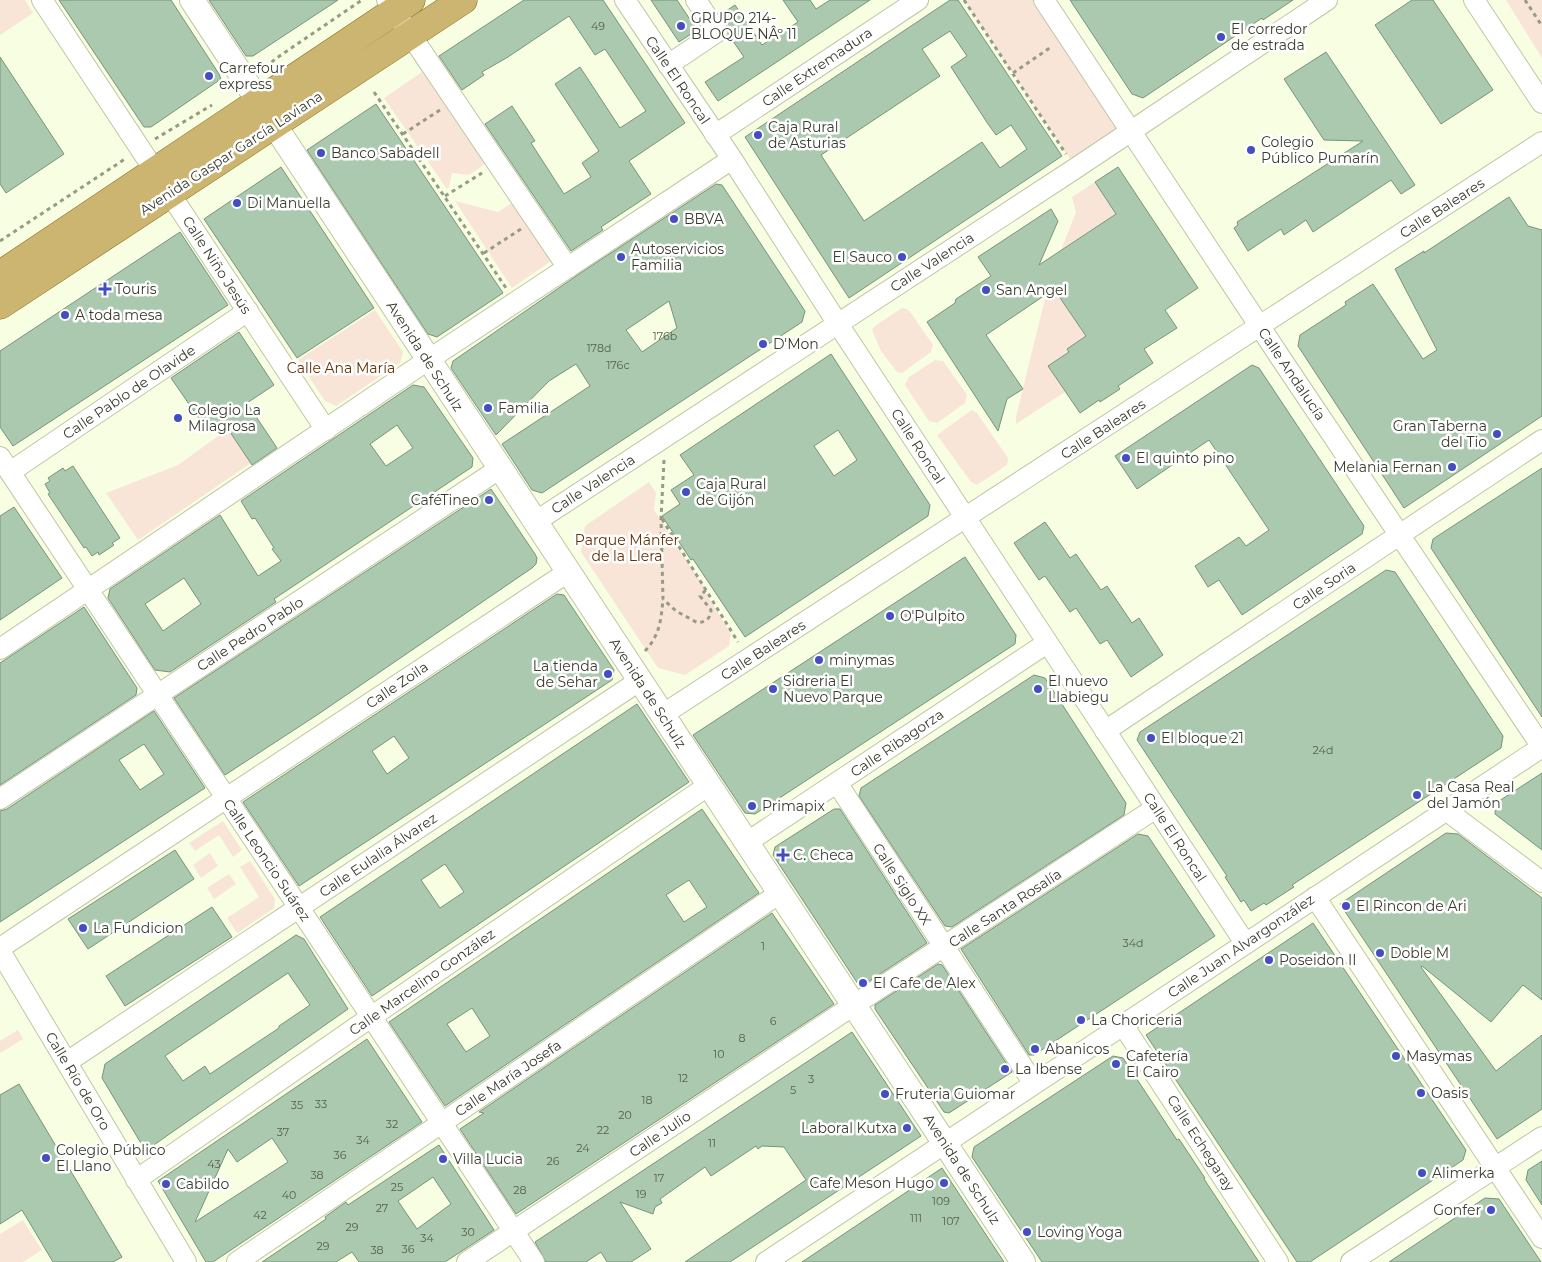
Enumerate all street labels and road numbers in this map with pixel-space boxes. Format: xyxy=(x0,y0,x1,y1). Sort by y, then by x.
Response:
street label: Calle Extremadura xyxy=(758,23,876,111)
street label: Calle El Roncal xyxy=(642,32,714,128)
street label: Avenida Gaspar García Laviana xyxy=(136,87,326,219)
street label: Calle Baleares xyxy=(1396,174,1488,242)
street label: Calle Niño Jesús xyxy=(179,213,255,318)
street label: Calle Valencia xyxy=(887,228,977,296)
street label: Avenida de Schulz xyxy=(383,297,467,415)
street label: Calle Andalucía xyxy=(1254,324,1330,424)
street label: Calle Pablo de Olavide xyxy=(59,341,199,443)
street label: Calle Baleares xyxy=(1057,395,1149,463)
street label: Calle Roncal xyxy=(887,405,949,487)
street label: Calle Valencia xyxy=(548,450,638,518)
street label: Calle Soria xyxy=(1289,558,1359,614)
street label: Calle Pedro Pablo xyxy=(193,593,307,675)
street label: Calle Baleares xyxy=(717,616,809,684)
street label: Avenida de Schulz xyxy=(606,634,690,752)
street label: Calle Zoila xyxy=(362,658,432,712)
street label: Calle Ribagorza xyxy=(847,705,947,781)
street label: Calle El Roncal xyxy=(1139,789,1211,885)
street label: Calle Leoncio Suárez xyxy=(219,795,315,925)
street label: Calle Eulalia Álvarez xyxy=(316,809,440,901)
street label: Calle Siglo XX xyxy=(869,840,935,928)
street label: Calle Santa Rosalía xyxy=(945,865,1065,951)
street label: Calle Juan Alvargonzález xyxy=(1164,890,1318,1002)
street label: Calle Marcelino González xyxy=(345,925,499,1039)
street label: Calle Río de Oro xyxy=(42,1029,115,1134)
street label: Calle María Josefa xyxy=(451,1036,565,1120)
street label: Calle Echegaray xyxy=(1163,1091,1239,1195)
street label: Calle Julio xyxy=(626,1107,694,1161)
street label: Avenida de Schulz xyxy=(920,1110,1004,1228)

